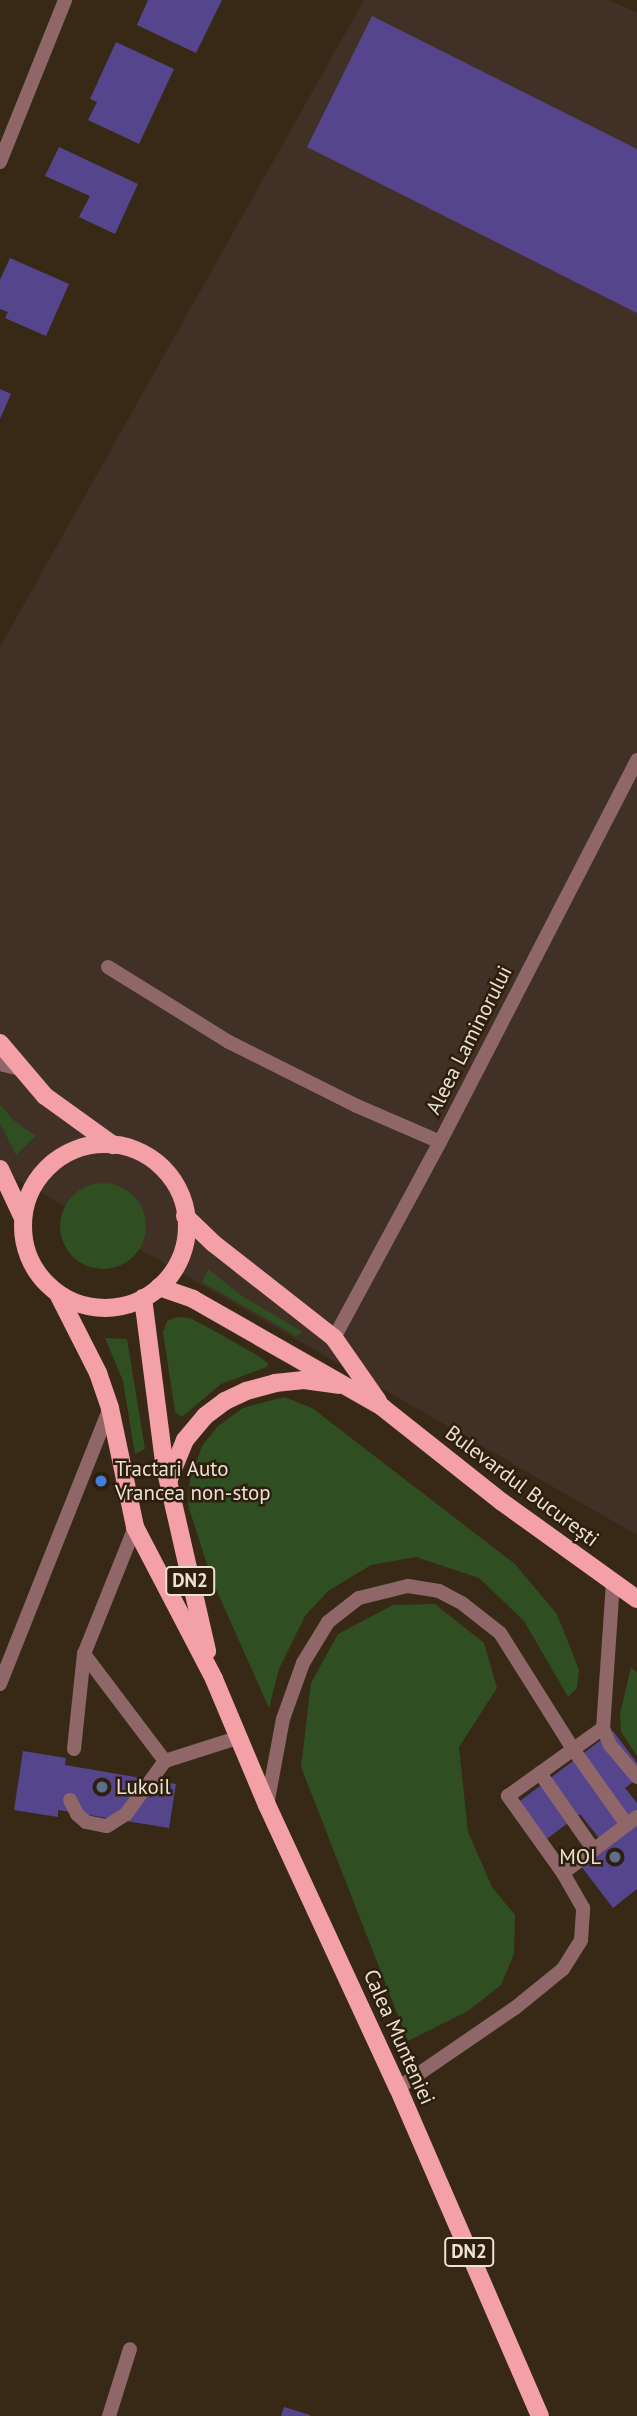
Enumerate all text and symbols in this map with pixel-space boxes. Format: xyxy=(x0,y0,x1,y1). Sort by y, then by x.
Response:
street label: Aleea Laminorului xyxy=(421,962,517,1118)
street label: Bulevardul București xyxy=(440,1420,604,1552)
place label: Tractari Auto Vrancea non-stop xyxy=(115,1456,271,1506)
marker: Tractari Auto Vrancea non-stop xyxy=(93,1473,109,1489)
road number: DN2 xyxy=(164,1566,216,1596)
place label: Lukoil xyxy=(116,1774,171,1800)
marker: Lukoil xyxy=(94,1779,110,1795)
place label: MOL xyxy=(559,1844,601,1870)
marker: MOL xyxy=(607,1849,623,1865)
street label: Calea Munteniei xyxy=(358,1966,440,2108)
road number: DN2 xyxy=(443,2236,495,2268)

